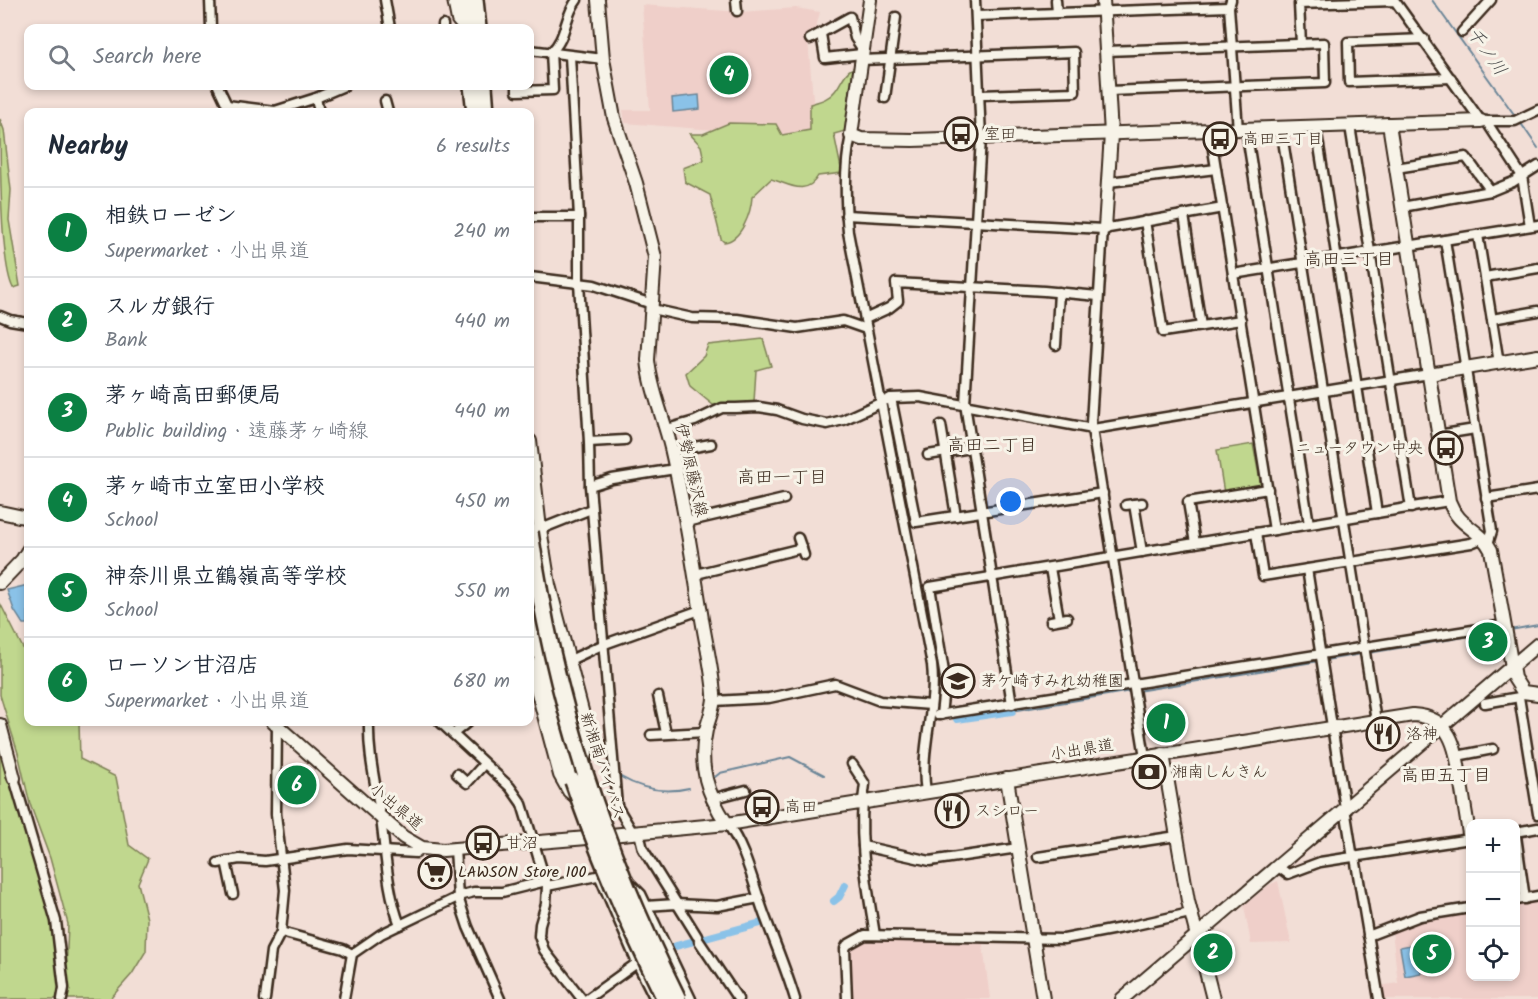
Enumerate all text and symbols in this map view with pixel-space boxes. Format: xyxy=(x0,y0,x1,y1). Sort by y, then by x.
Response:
water label: 千ノ川 xyxy=(1459,22,1513,82)
search box xyxy=(24,24,534,90)
text: Search here xyxy=(93,40,201,75)
icon: search xyxy=(45,41,78,74)
pin: 4 xyxy=(710,52,748,98)
bus stop icon: 室田 xyxy=(943,116,979,152)
bus stop icon: 高田三丁目 xyxy=(1202,121,1238,157)
place label: 室田 xyxy=(984,122,1016,147)
text: Nearby xyxy=(48,126,128,168)
place label: 高田三丁目 xyxy=(1243,127,1323,152)
text: 6 results xyxy=(436,131,510,163)
text: 相鉄ローゼン xyxy=(105,199,237,234)
text: 1 xyxy=(64,216,71,248)
text: 240 m xyxy=(453,216,510,248)
text: Supermarket · 小出県道 xyxy=(105,236,309,268)
district label: 高田三丁目 xyxy=(1304,246,1394,275)
text: スルガ銀行 xyxy=(105,290,215,325)
text: 2 xyxy=(62,306,73,338)
text: 440 m xyxy=(454,306,510,338)
text: Bank xyxy=(105,325,147,357)
text: 茅ヶ崎高田郵便局 xyxy=(105,379,281,414)
text: 3 xyxy=(62,396,73,428)
text: 440 m xyxy=(454,396,510,428)
text: Public building · 遠藤茅ヶ崎線 xyxy=(105,416,368,448)
street label: 伊勢原藤沢線 xyxy=(668,420,714,520)
bus stop icon: ニュータウン中央 xyxy=(1428,430,1464,466)
district label: 高田二丁目 xyxy=(947,432,1037,461)
place label: ニュータウン中央 xyxy=(1295,436,1423,461)
district label: 高田一丁目 xyxy=(737,464,827,493)
text: 茅ヶ崎市立室田小学校 xyxy=(105,470,325,505)
text: 4 xyxy=(62,486,73,518)
text: 450 m xyxy=(454,486,510,518)
your location xyxy=(996,487,1025,516)
text: School xyxy=(105,505,158,537)
text: 神奈川県立鶴嶺高等学校 xyxy=(105,560,347,595)
text: 5 xyxy=(62,576,73,608)
text: 550 m xyxy=(455,576,510,608)
text: School xyxy=(105,595,158,627)
pin: 3 xyxy=(1468,620,1508,664)
text: ローソン甘沼店 xyxy=(105,649,259,684)
school or university icon: 茅ケ崎すみれ幼稚園 xyxy=(940,663,976,699)
text: 6 xyxy=(62,666,73,698)
text: 680 m xyxy=(453,666,510,698)
place label: 茅ケ崎すみれ幼稚園 xyxy=(981,669,1124,694)
text: Supermarket · 小出県道 xyxy=(105,686,309,718)
pin: 1 xyxy=(1146,700,1186,746)
street label: 新湘南バイパス xyxy=(573,709,631,823)
restaurant icon: 洛神 xyxy=(1365,716,1401,752)
place label: 洛神 xyxy=(1406,722,1438,747)
street label: 小出県道 xyxy=(1048,733,1116,767)
bank icon: 湘南しんきん xyxy=(1131,754,1167,790)
place label: 湘南しんきん xyxy=(1172,760,1268,785)
pin: 6 xyxy=(278,762,316,808)
district label: 高田五丁目 xyxy=(1401,762,1491,791)
street label: 小出県道 xyxy=(363,777,429,837)
bus stop icon: 高田 xyxy=(744,789,780,825)
restaurant icon: スシロー xyxy=(934,793,970,829)
place label: 高田 xyxy=(785,795,817,820)
place label: スシロー xyxy=(975,799,1039,824)
map controls xyxy=(1466,819,1520,981)
button: + xyxy=(1466,819,1520,873)
bus stop icon: 甘沼 xyxy=(465,825,501,861)
place label: 甘沼 xyxy=(506,831,538,856)
supermarket icon: LAWSON Store 100 xyxy=(417,854,453,890)
place label: LAWSON Store 100 xyxy=(458,860,586,885)
button: − xyxy=(1466,873,1520,927)
button: locate xyxy=(1466,927,1520,981)
pin: 2 xyxy=(1194,930,1232,976)
pin: 5 xyxy=(1412,932,1452,976)

